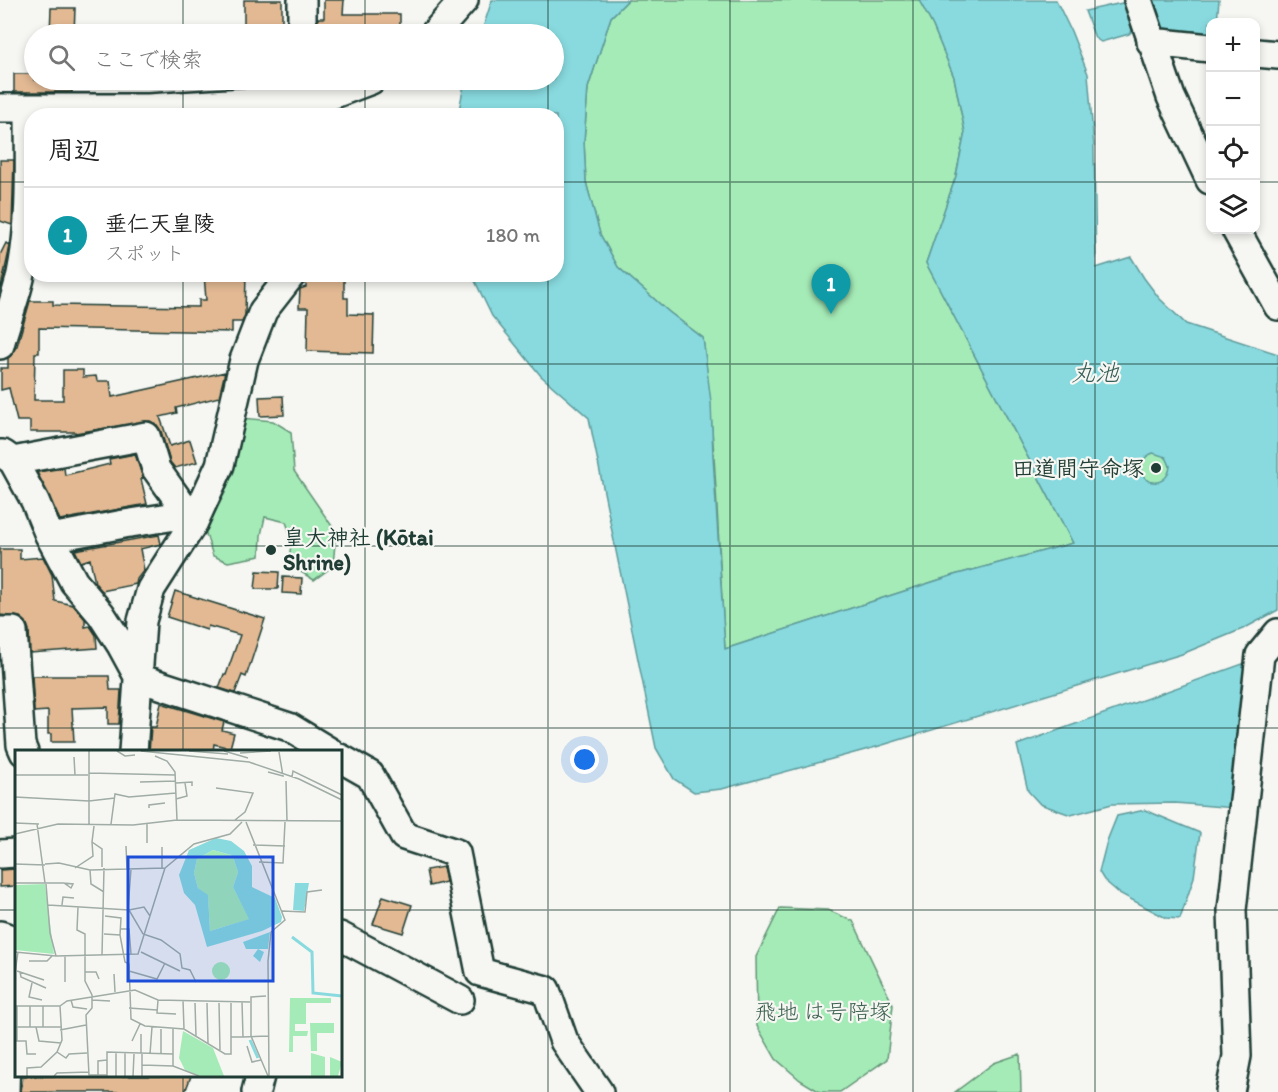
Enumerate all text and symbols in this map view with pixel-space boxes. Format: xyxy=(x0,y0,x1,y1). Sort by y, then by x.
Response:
map controls xyxy=(1206,18,1260,234)
button: + xyxy=(1206,18,1260,72)
search box xyxy=(24,24,564,90)
icon: search xyxy=(45,41,78,74)
text: ここで検索 xyxy=(93,46,203,73)
button: − xyxy=(1206,72,1260,126)
button: locate xyxy=(1206,126,1260,180)
text: 周辺 xyxy=(48,134,100,166)
button: layers xyxy=(1206,180,1260,234)
text: 垂仁天皇陵 xyxy=(105,210,215,237)
text: 1 xyxy=(63,223,72,247)
text: 180 m xyxy=(486,223,540,247)
text: スポット xyxy=(105,241,185,265)
pin: 1 xyxy=(812,264,850,314)
water label: 丸池 xyxy=(1071,358,1120,387)
place label: 田道間守命塚 xyxy=(1012,455,1144,482)
marker: 田道間守命塚 xyxy=(1149,461,1163,475)
place label: 皇大神社 (Kōtai Shrine) xyxy=(283,524,434,576)
marker: 皇大神社 (Kōtai Shrine) xyxy=(264,543,278,557)
your location xyxy=(570,745,599,774)
inset map xyxy=(15,750,342,1077)
park label: 飛地 は号陪塚 xyxy=(755,998,891,1025)

